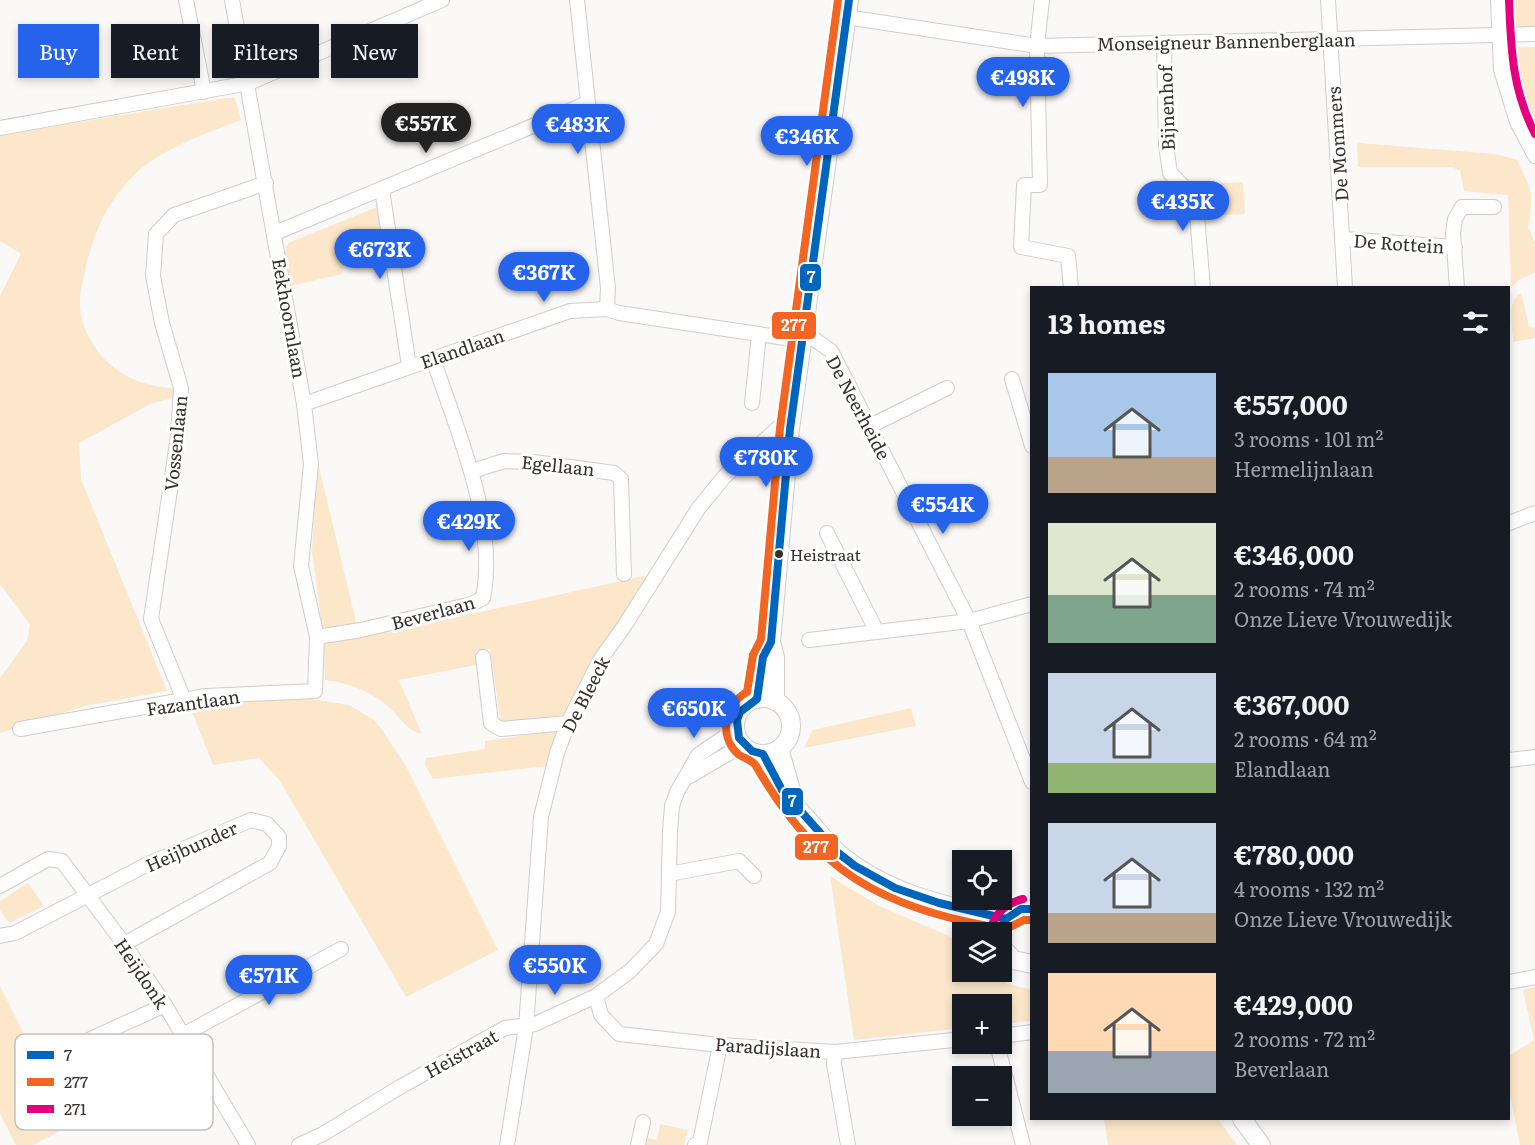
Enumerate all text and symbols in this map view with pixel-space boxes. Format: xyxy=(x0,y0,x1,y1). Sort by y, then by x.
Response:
chip: Buy xyxy=(18,24,99,78)
chip: Rent xyxy=(111,24,200,78)
chip: Filters xyxy=(212,24,319,78)
chip: New xyxy=(331,24,418,78)
street label: Monseigneur Bannenberglaan xyxy=(1096,25,1356,57)
pin: €498K xyxy=(981,57,1065,108)
text: €498K xyxy=(991,61,1055,91)
street label: Bijnenhof xyxy=(1151,63,1181,151)
street label: De Mommers xyxy=(1320,86,1354,202)
pin: €557K xyxy=(384,103,468,154)
pin: €483K xyxy=(536,104,620,155)
text: €557K xyxy=(395,107,457,137)
text: €483K xyxy=(546,108,610,138)
pin: €346K xyxy=(765,116,849,167)
text: €346K xyxy=(775,120,839,150)
pin: €435K xyxy=(1141,181,1225,232)
text: €435K xyxy=(1151,185,1215,215)
street label: De Rottein xyxy=(1353,226,1446,260)
pin: €673K xyxy=(338,229,422,280)
text: €673K xyxy=(348,233,412,263)
pin: €367K xyxy=(502,252,586,303)
street label: Eekhoornlaan xyxy=(266,256,314,380)
text: €367K xyxy=(512,256,576,286)
line badge: 7 xyxy=(799,263,822,292)
text: 7 xyxy=(807,264,816,288)
text: 13 homes xyxy=(1048,303,1166,342)
icon: filters xyxy=(1459,306,1492,339)
line badge: 277 xyxy=(771,311,817,340)
text: 277 xyxy=(781,312,807,336)
street label: Elandlaan xyxy=(417,321,508,375)
street label: De Neerheide xyxy=(820,350,898,464)
text: €557,000 xyxy=(1234,384,1348,423)
street label: Vossenlaan xyxy=(157,394,193,492)
icon: home xyxy=(1096,397,1168,469)
text: 3 rooms · 101 m² xyxy=(1234,423,1383,453)
pin: €780K xyxy=(724,437,808,488)
text: €780K xyxy=(734,441,798,471)
street label: Egellaan xyxy=(520,448,596,482)
text: Hermelijnlaan xyxy=(1234,453,1374,483)
pin: €554K xyxy=(901,484,985,535)
text: €554K xyxy=(911,488,975,518)
pin: €429K xyxy=(427,501,511,552)
text: €429K xyxy=(437,505,501,535)
text: €346,000 xyxy=(1234,534,1354,573)
place label: Heistraat xyxy=(790,542,861,566)
icon: home xyxy=(1096,547,1168,619)
marker: Heistraat xyxy=(773,548,785,560)
text: 2 rooms · 74 m² xyxy=(1234,573,1375,603)
street label: Beverlaan xyxy=(388,588,478,636)
text: Onze Lieve Vrouwedijk xyxy=(1234,603,1452,633)
street label: De Bleeck xyxy=(554,650,616,737)
street label: Fazantlaan xyxy=(145,682,242,722)
text: €367,000 xyxy=(1234,684,1350,723)
pin: €650K xyxy=(652,688,736,739)
text: €650K xyxy=(662,692,726,722)
icon: home xyxy=(1096,697,1168,769)
text: 2 rooms · 64 m² xyxy=(1234,723,1377,753)
text: Elandlaan xyxy=(1234,753,1331,783)
line badge: 7 xyxy=(781,787,804,816)
text: 7 xyxy=(788,788,797,812)
street label: Heijbunder xyxy=(141,813,242,878)
line badge: 277 xyxy=(794,833,839,861)
text: 277 xyxy=(803,834,829,858)
text: €780,000 xyxy=(1234,834,1354,873)
icon: home xyxy=(1096,847,1168,919)
map controls xyxy=(952,850,1012,1126)
button: locate xyxy=(952,850,1012,910)
text: 4 rooms · 132 m² xyxy=(1234,873,1384,903)
text: Onze Lieve Vrouwedijk xyxy=(1234,903,1452,933)
button: layers xyxy=(952,922,1012,982)
street label: Heijdonk xyxy=(108,932,176,1015)
pin: €550K xyxy=(513,945,597,996)
text: €550K xyxy=(523,949,587,979)
pin: €571K xyxy=(227,955,311,1006)
text: €571K xyxy=(239,959,299,989)
text: €429,000 xyxy=(1234,984,1353,1023)
button: + xyxy=(952,994,1012,1054)
icon: home xyxy=(1096,997,1168,1069)
street label: Heistraat xyxy=(420,1022,503,1084)
text: 2 rooms · 72 m² xyxy=(1234,1023,1375,1053)
street label: Paradijslaan xyxy=(714,1030,822,1064)
legend xyxy=(15,1034,213,1130)
text: 7 xyxy=(64,1042,72,1066)
text: Beverlaan xyxy=(1234,1053,1329,1083)
button: − xyxy=(952,1066,1012,1126)
text: 277 xyxy=(64,1069,88,1093)
text: 271 xyxy=(64,1096,87,1120)

